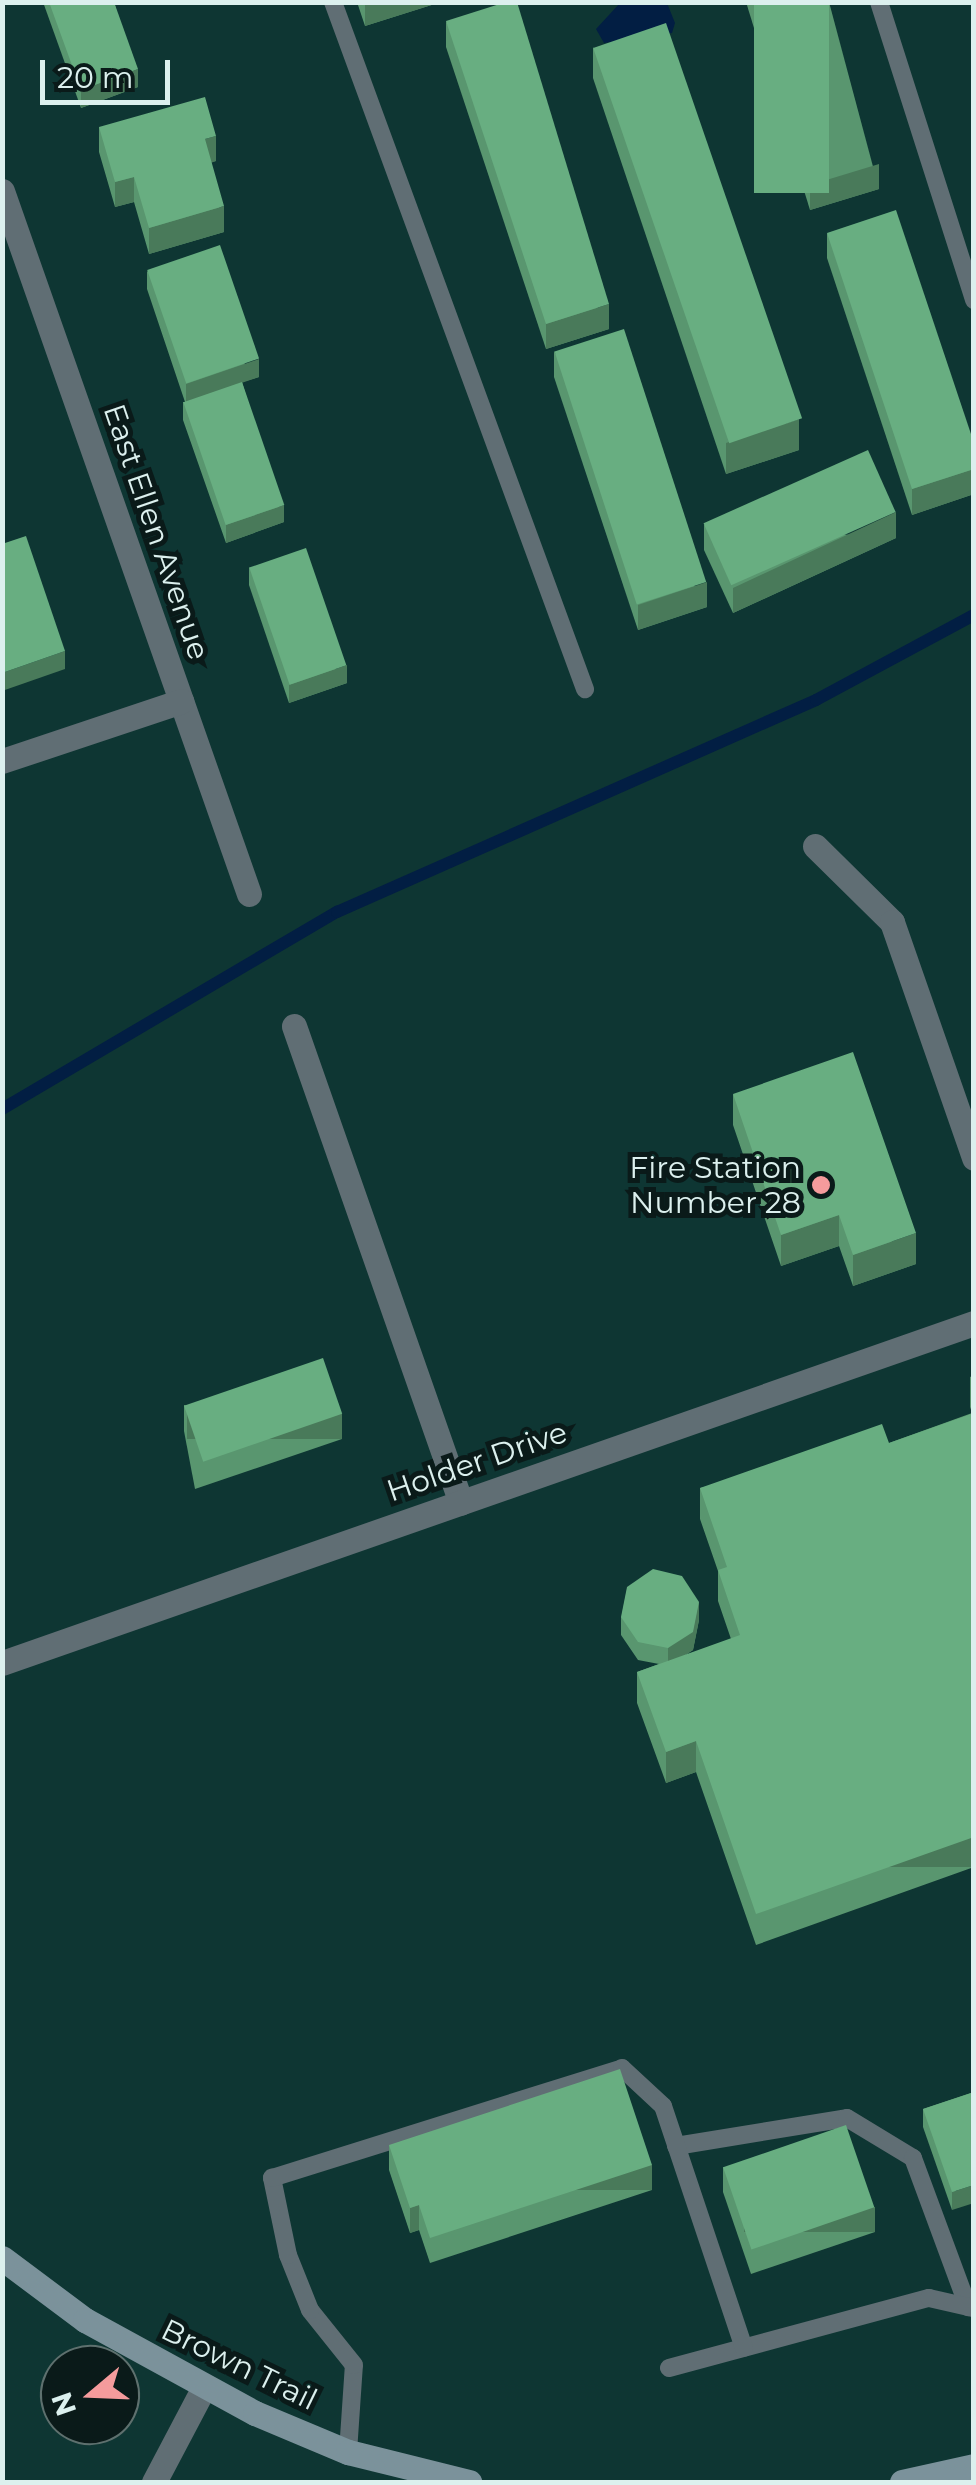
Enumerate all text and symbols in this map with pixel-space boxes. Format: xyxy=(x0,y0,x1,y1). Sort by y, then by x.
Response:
scale bar xyxy=(45,40,175,102)
text: 20 m xyxy=(57,59,134,96)
street label: East Ellen Avenue xyxy=(95,399,217,665)
place label: Fire Station Number 28 xyxy=(629,1150,801,1220)
marker: Fire Station Number 28 xyxy=(810,1174,832,1196)
street label: Holder Drive xyxy=(382,1414,572,1510)
street label: Brown Trail xyxy=(155,2312,323,2418)
north arrow xyxy=(40,2345,140,2445)
text: N xyxy=(44,2388,83,2420)

